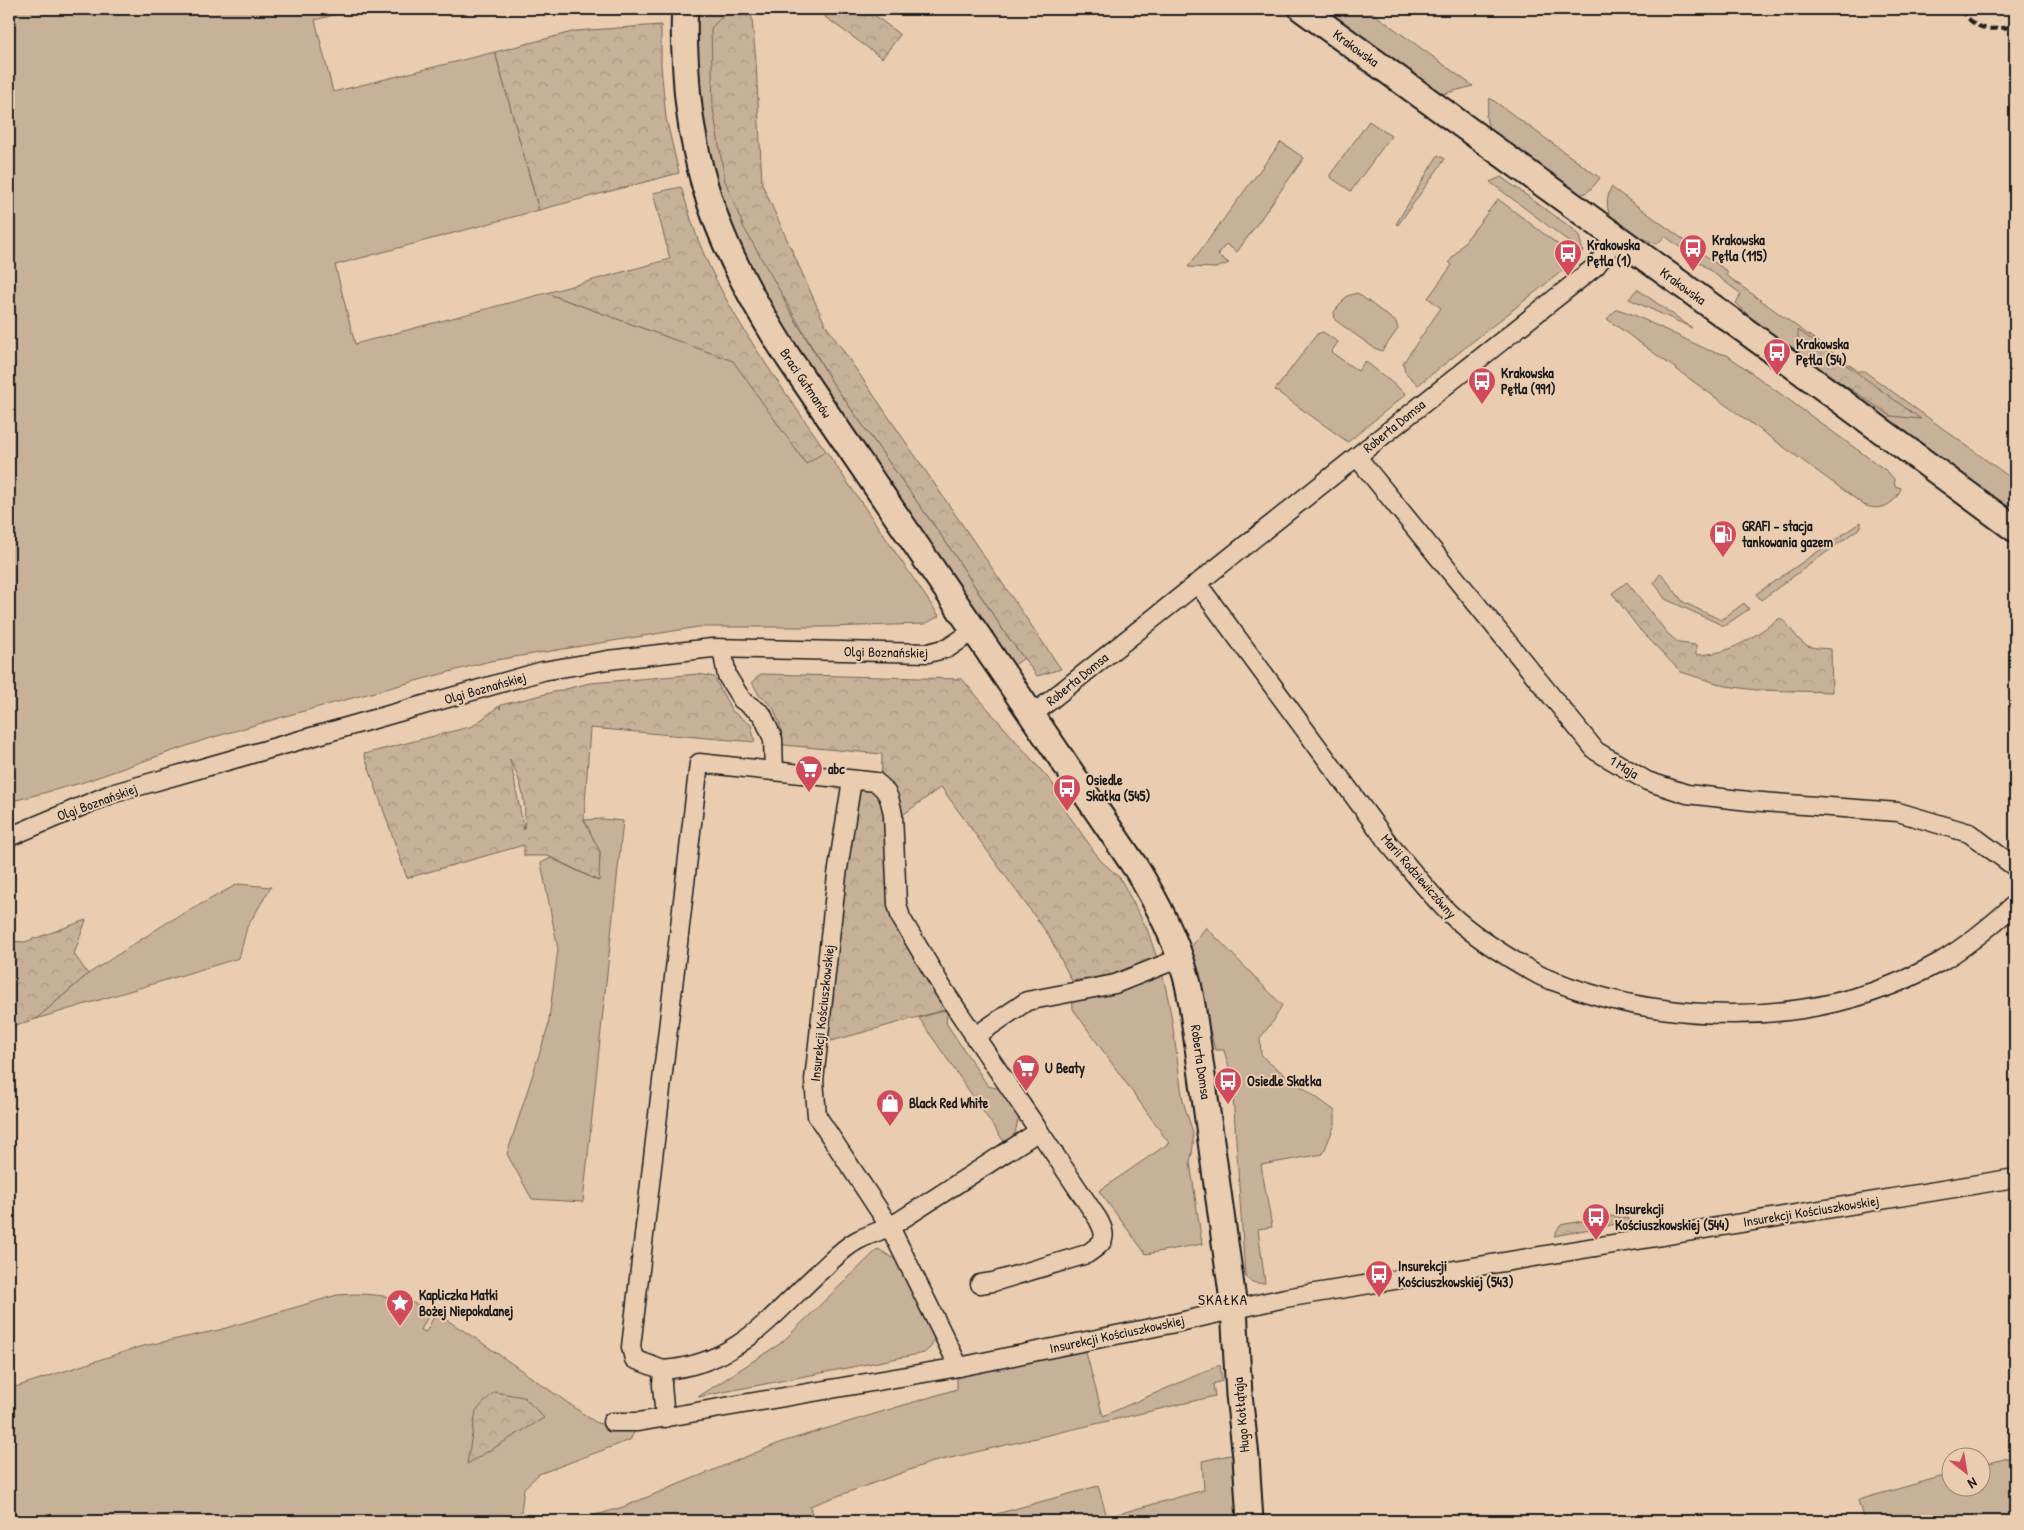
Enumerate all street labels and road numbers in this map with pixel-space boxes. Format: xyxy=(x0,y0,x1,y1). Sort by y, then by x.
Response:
street label: Krakowska xyxy=(1329,24,1384,71)
street label: Krakowska xyxy=(1656,262,1711,309)
street label: Braci Gutmanów xyxy=(776,344,837,422)
street label: Roberta Domsa xyxy=(1359,394,1429,457)
street label: Olgi Boznańskiej xyxy=(844,641,928,663)
street label: Roberta Domsa xyxy=(1042,647,1112,710)
street label: Olgi Boznańskiej xyxy=(442,667,528,709)
street label: 1 Maja xyxy=(1606,750,1643,784)
street label: Olgi Boznańskiej xyxy=(54,778,140,826)
street label: Marii Rodziewiczówny xyxy=(1377,829,1461,923)
street label: Insurekcji Kościuszkowskiej xyxy=(805,944,839,1082)
street label: Roberta Domsa xyxy=(1187,1023,1216,1101)
street label: Insurekcji Kościuszkowskiej xyxy=(1742,1190,1880,1232)
street label: Insurekcji Kościuszkowskiej xyxy=(1048,1310,1186,1358)
street label: Hugo Kołłątaja xyxy=(1228,1376,1254,1453)

